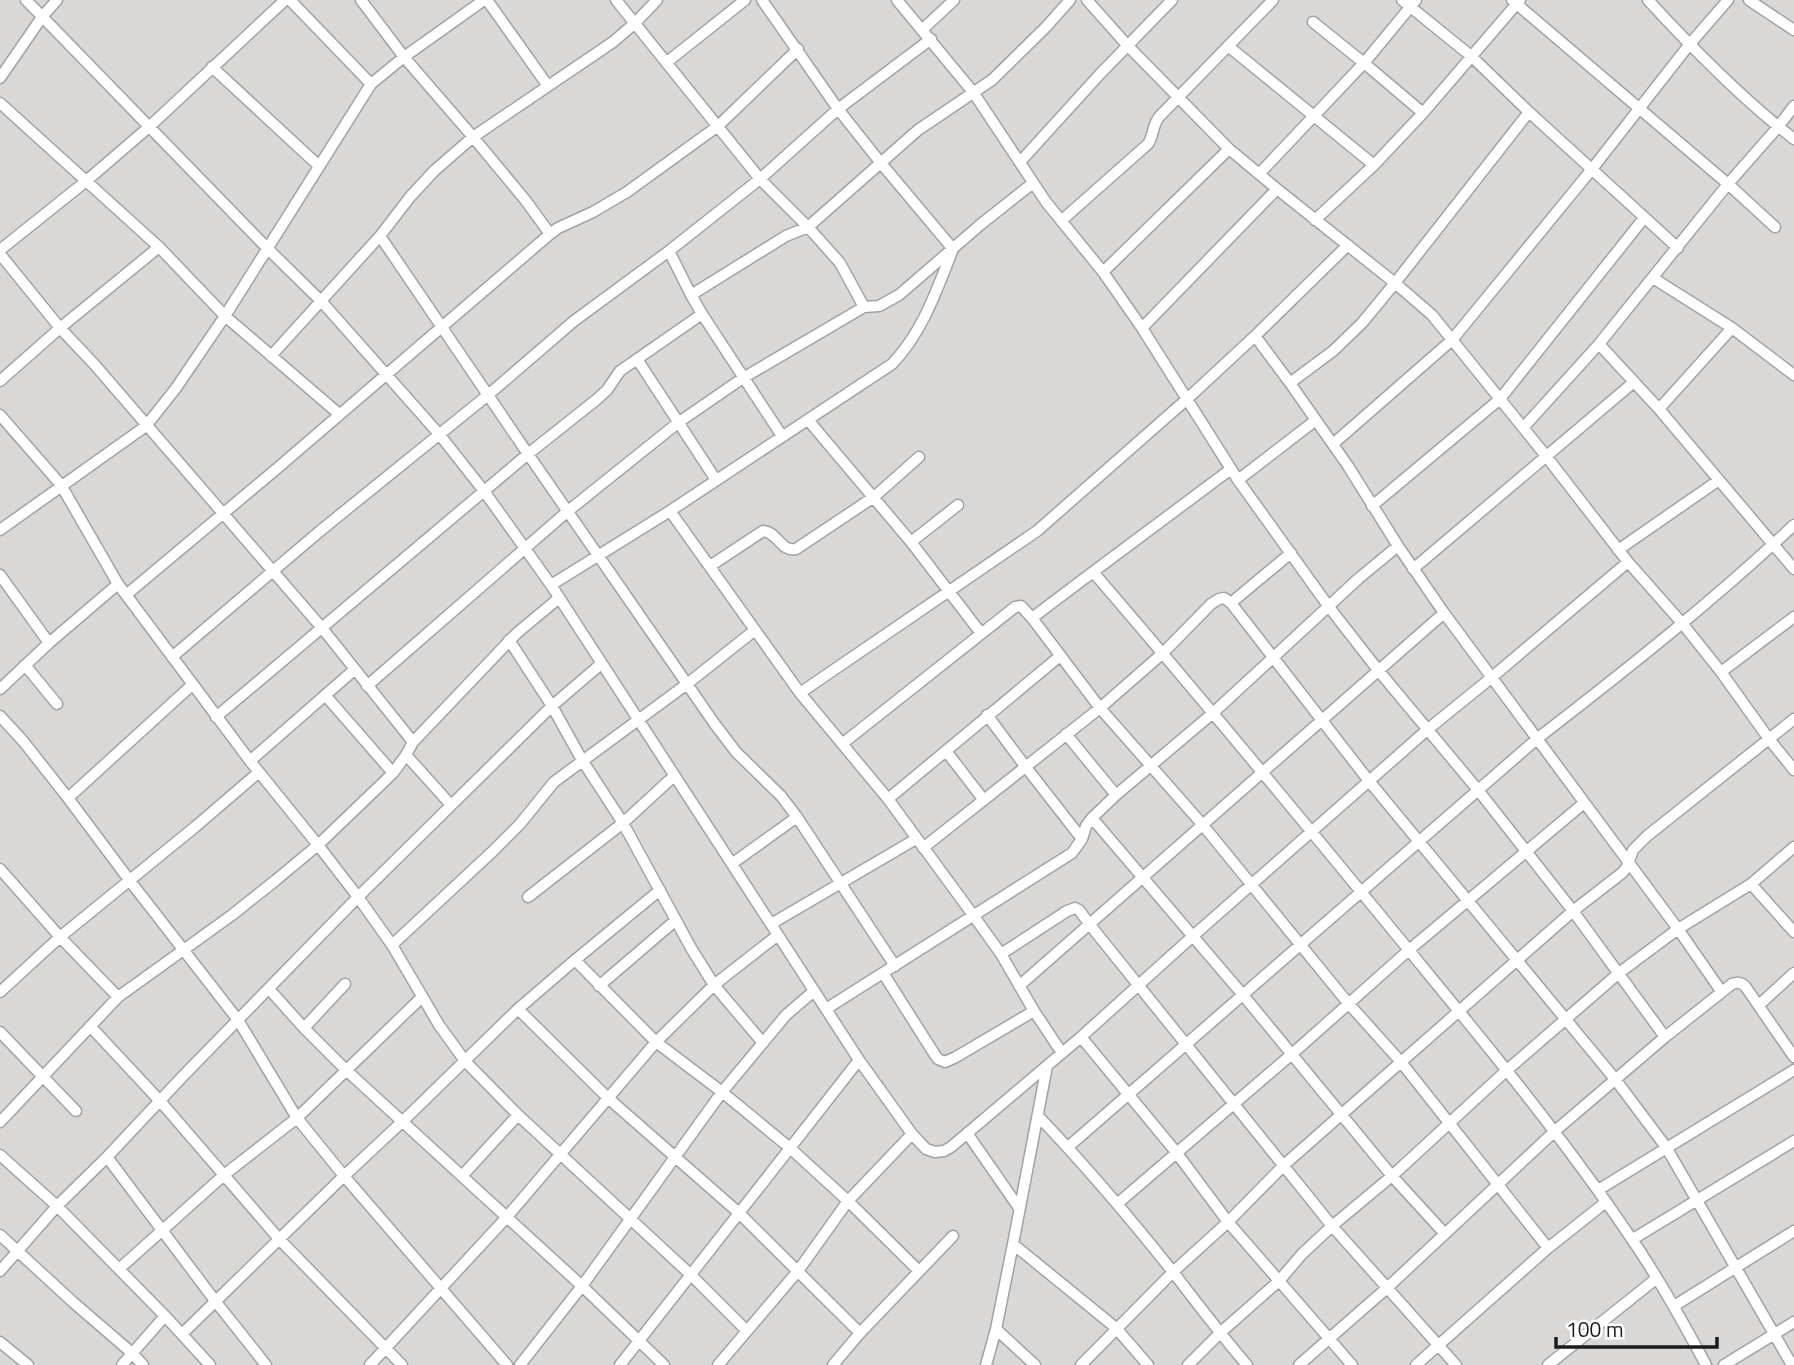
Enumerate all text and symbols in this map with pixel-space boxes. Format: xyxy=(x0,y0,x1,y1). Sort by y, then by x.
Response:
scale bar xyxy=(1556,1306,1717,1350)
text: 100 m xyxy=(1566,1313,1623,1345)

